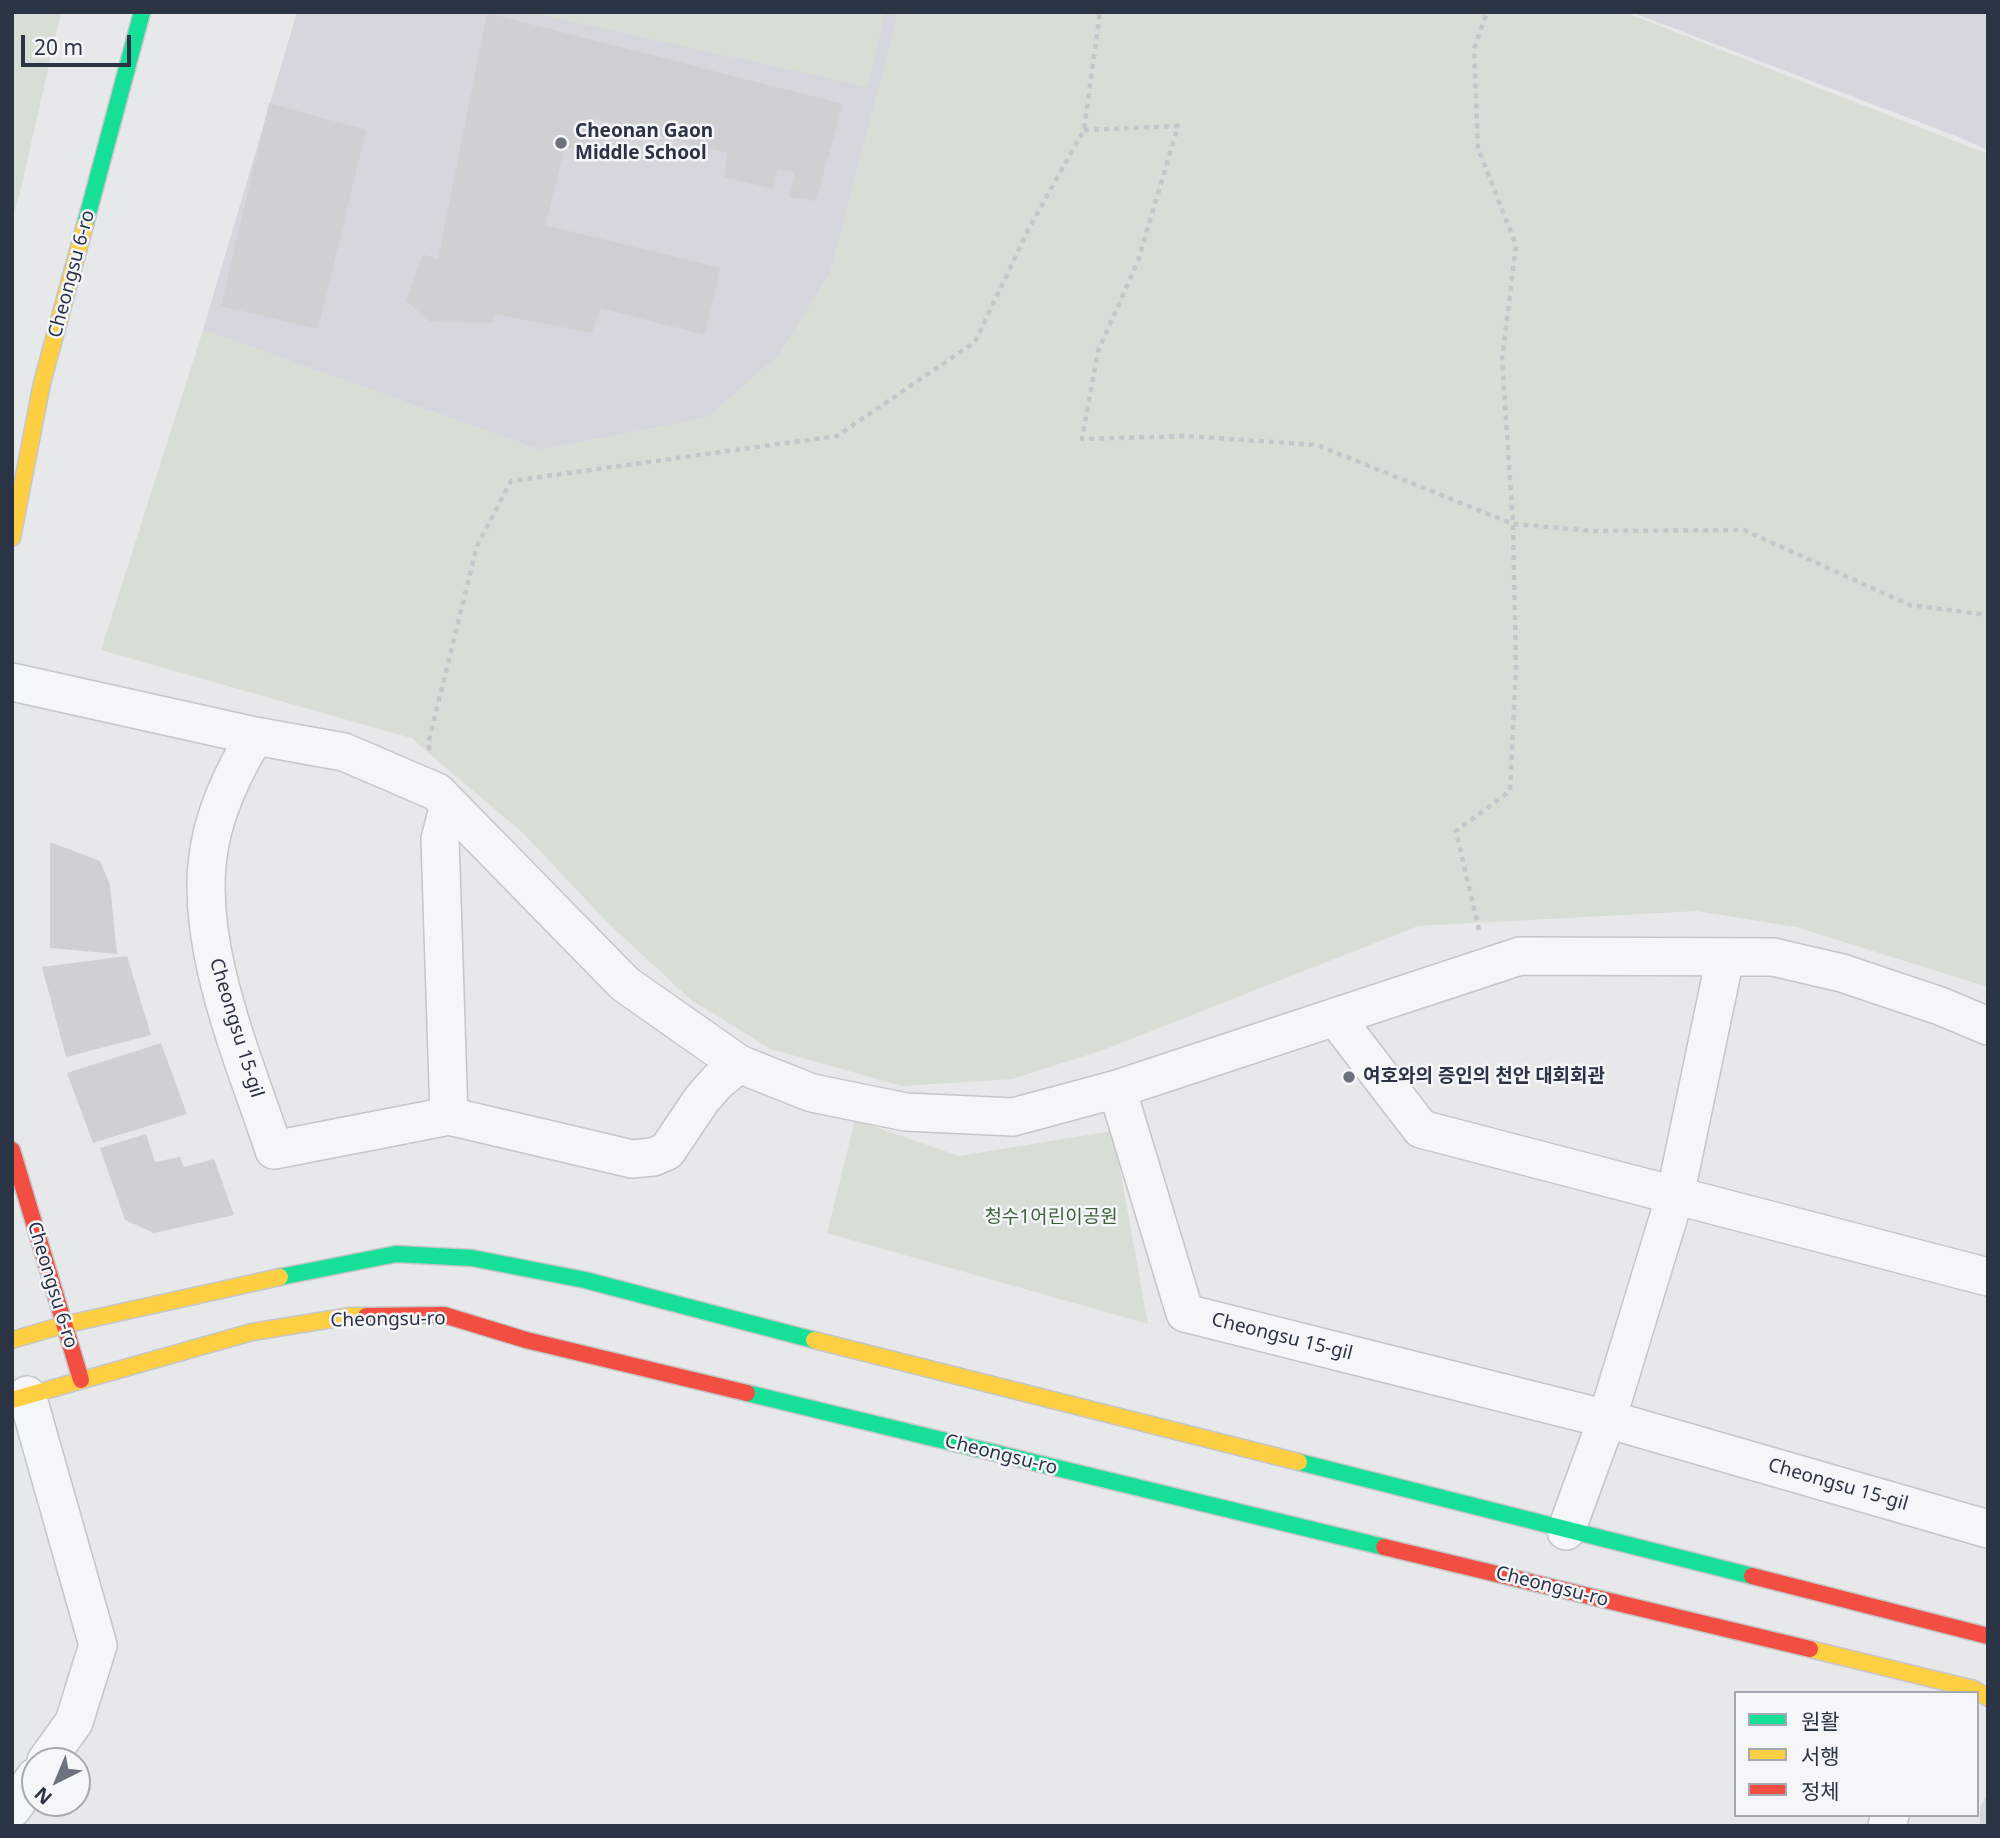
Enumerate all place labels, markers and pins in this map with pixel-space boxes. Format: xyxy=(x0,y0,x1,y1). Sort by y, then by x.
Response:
place label: Cheonan Gaon Middle School xyxy=(575,121,713,165)
marker: Cheonan Gaon Middle School xyxy=(553,135,569,151)
place label: 여호와의 증인의 천안 대회회관 xyxy=(1363,1066,1605,1088)
marker: 여호와의 증인의 천안 대회회관 xyxy=(1341,1069,1357,1085)

